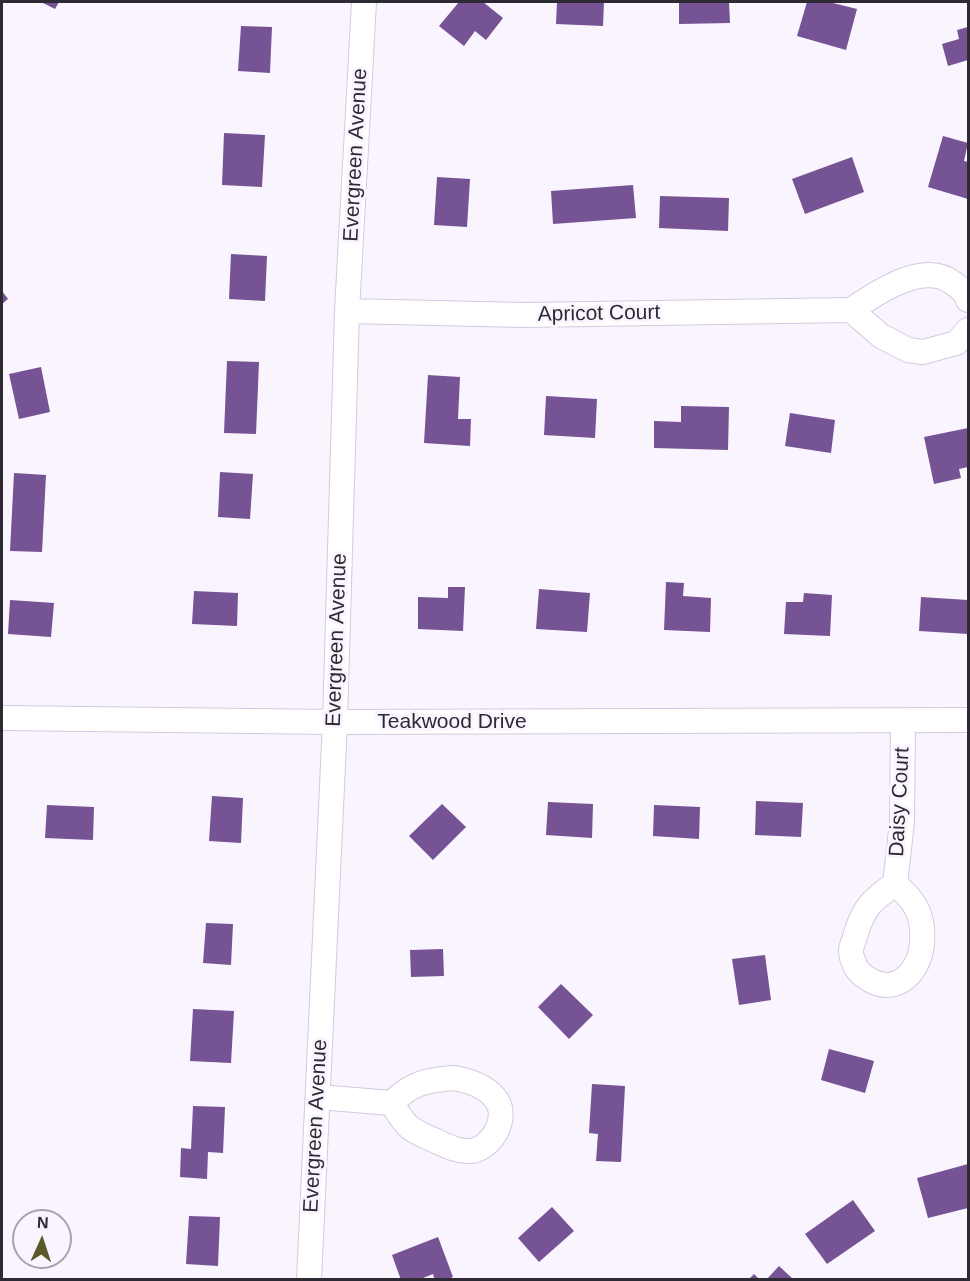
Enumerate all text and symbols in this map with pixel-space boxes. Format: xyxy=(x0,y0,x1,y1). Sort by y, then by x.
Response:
street label: Evergreen Avenue xyxy=(339,68,373,242)
street label: Apricot Court xyxy=(538,300,660,328)
street label: Evergreen Avenue xyxy=(321,553,353,727)
street label: Teakwood Drive xyxy=(377,709,527,735)
street label: Daisy Court xyxy=(885,747,915,857)
street label: Evergreen Avenue xyxy=(299,1039,333,1213)
north arrow xyxy=(12,1209,72,1269)
text: N xyxy=(37,1214,49,1231)

